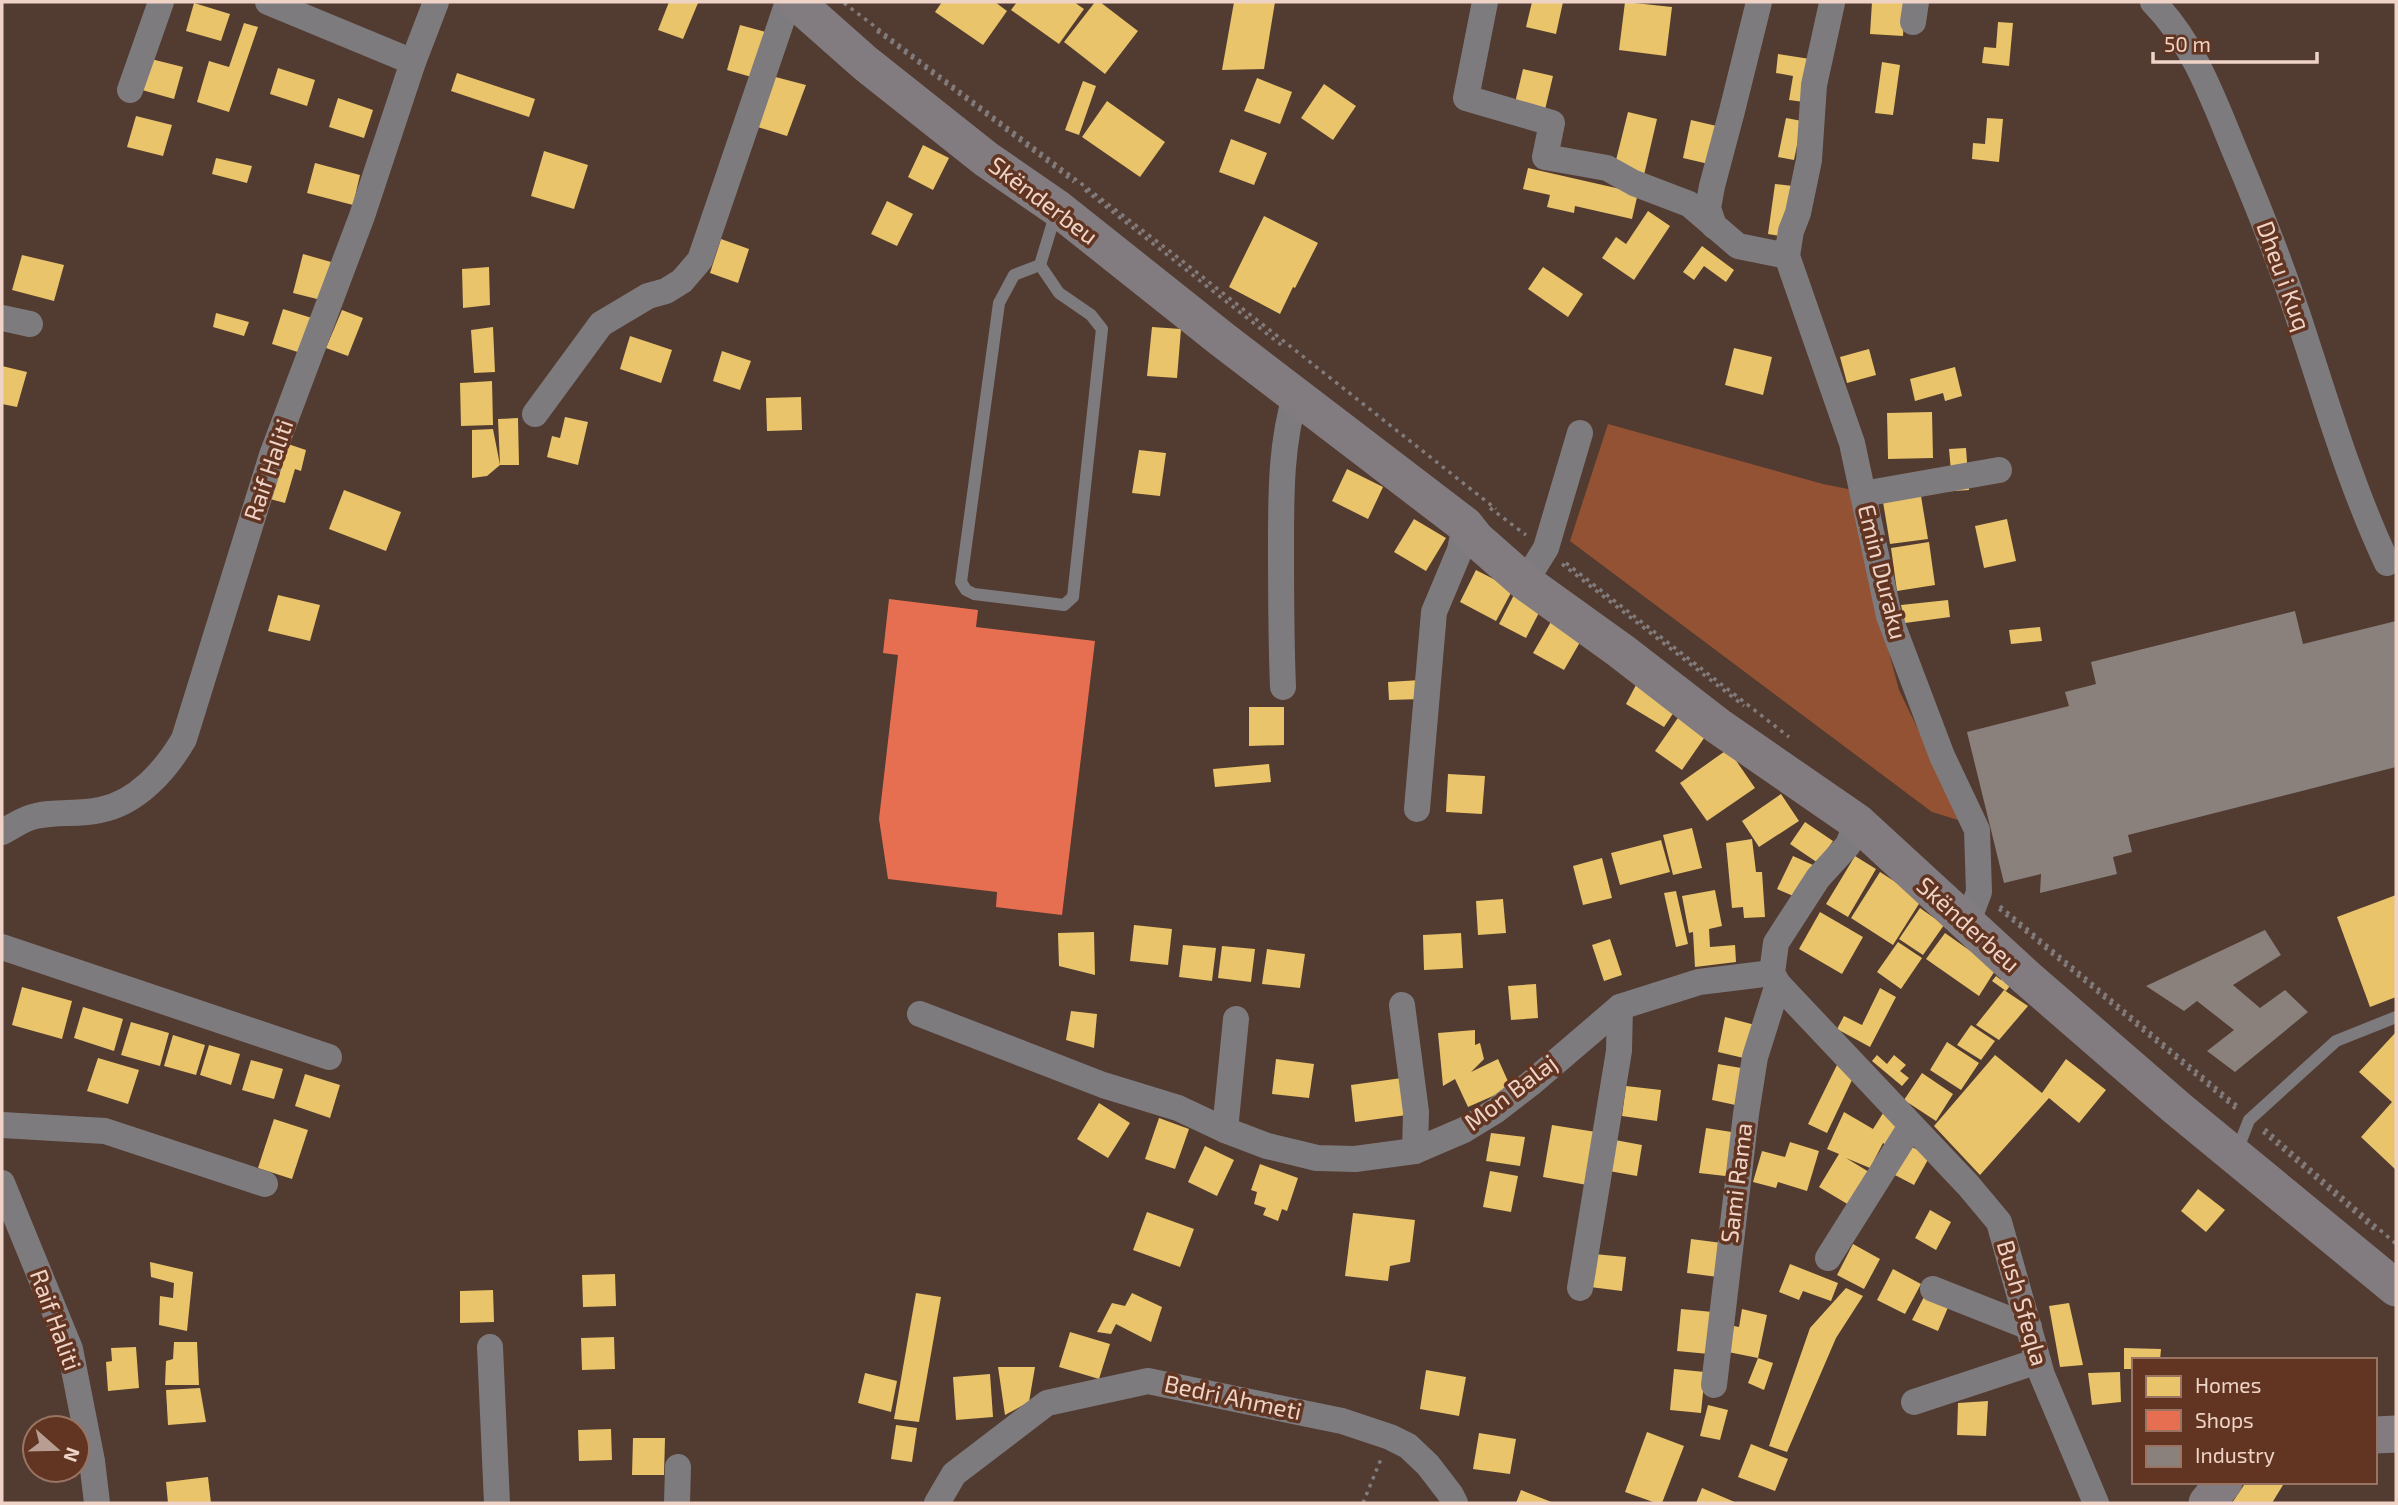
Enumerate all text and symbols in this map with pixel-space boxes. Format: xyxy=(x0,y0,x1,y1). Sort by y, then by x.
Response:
scale bar xyxy=(2153,21,2318,65)
text: 50 m xyxy=(2164,31,2211,56)
street label: Skënderbeu xyxy=(984,150,1104,250)
street label: Dheu i Kuq xyxy=(2251,217,2318,334)
street label: Raif Haliti xyxy=(237,415,298,524)
street label: Emin Duraku xyxy=(1853,501,1914,642)
street label: Skënderbeu xyxy=(1911,870,2027,978)
street label: Mon Balaj xyxy=(1458,1048,1562,1136)
street label: Sami Rama xyxy=(1714,1121,1757,1245)
street label: Bush Sfeqla xyxy=(1992,1237,2055,1369)
street label: Raif Haliti xyxy=(25,1265,88,1374)
legend xyxy=(2132,1358,2377,1484)
street label: Bedri Ahmeti xyxy=(1162,1368,1305,1425)
text: Homes xyxy=(2195,1372,2261,1397)
text: Shops xyxy=(2195,1407,2254,1432)
north arrow xyxy=(21,1414,91,1484)
text: Industry xyxy=(2195,1442,2275,1467)
text: N xyxy=(59,1445,86,1465)

